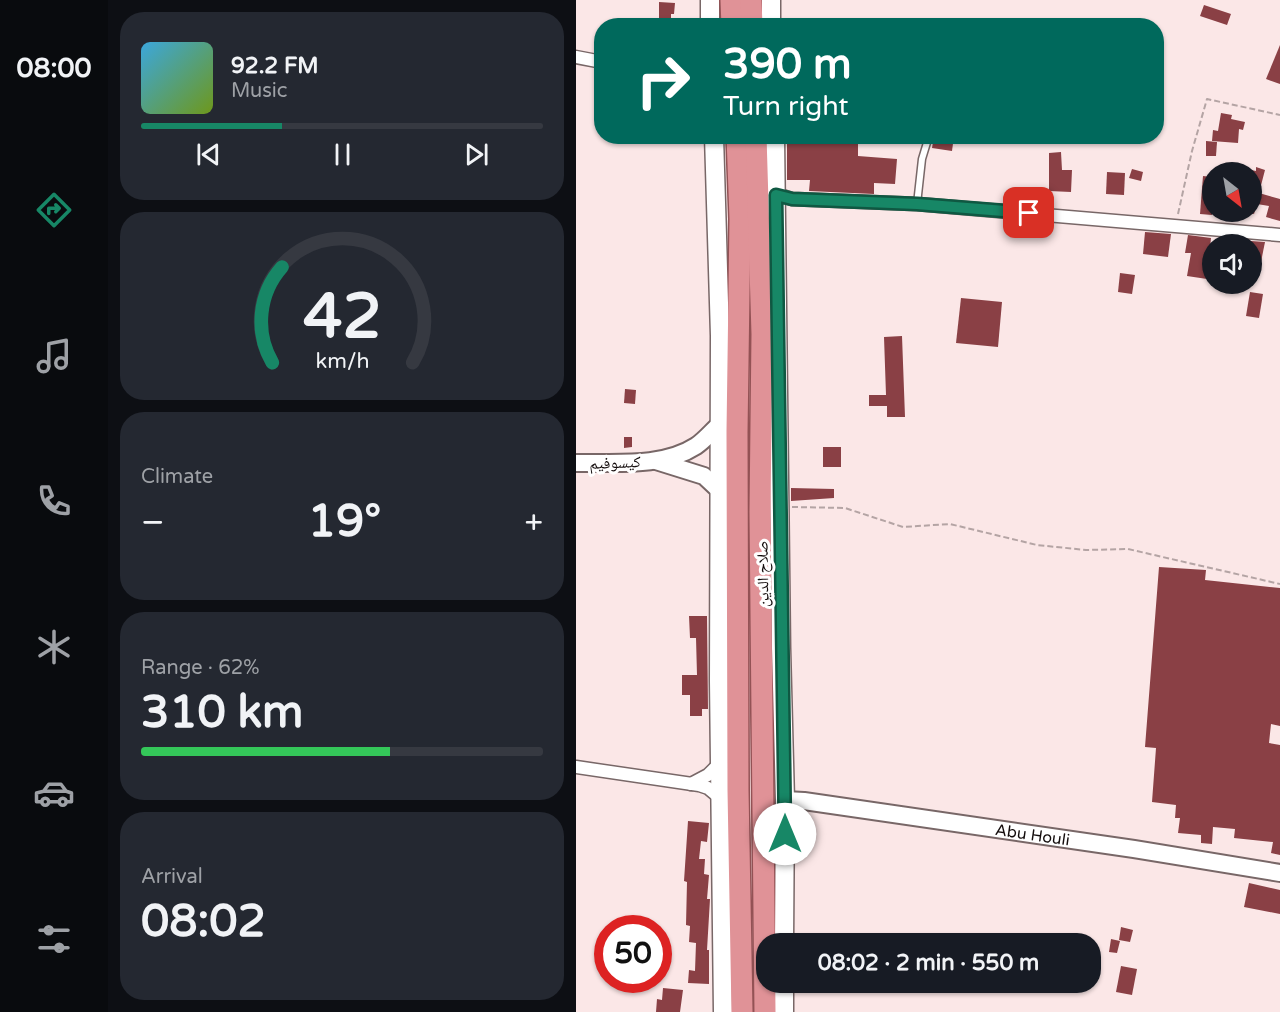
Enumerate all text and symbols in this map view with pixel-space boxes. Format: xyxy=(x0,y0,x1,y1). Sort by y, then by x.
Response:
text: 390 m xyxy=(723,39,852,90)
icon: right xyxy=(624,42,702,120)
text: 08:00 xyxy=(17,52,91,85)
text: 92.2 FM xyxy=(231,53,319,79)
text: Music xyxy=(231,79,287,103)
text: Turn right xyxy=(723,90,849,123)
icon: previous xyxy=(192,138,225,171)
icon: pause xyxy=(326,138,359,171)
icon: next xyxy=(460,138,493,171)
north arrow xyxy=(1202,162,1262,222)
map controls xyxy=(1202,162,1262,294)
pin xyxy=(1003,187,1054,238)
icon: directions xyxy=(33,189,75,231)
icon: arrive xyxy=(1012,196,1045,229)
button: sound xyxy=(1202,234,1262,294)
text: 42 xyxy=(303,280,381,355)
icon: music xyxy=(33,335,75,377)
text: km/h xyxy=(315,348,369,374)
street label: كيسوفيم xyxy=(589,452,641,474)
text: Climate xyxy=(141,465,213,489)
icon: phone xyxy=(33,480,75,522)
text: 19° xyxy=(308,495,381,549)
text: − xyxy=(141,503,165,542)
text: + xyxy=(524,503,543,542)
street label: صلاح الدين xyxy=(752,541,774,607)
icon: climate xyxy=(33,626,75,668)
text: Range · 62% xyxy=(141,656,260,680)
text: 310 km xyxy=(141,686,303,740)
icon: car xyxy=(33,772,75,814)
position arrow xyxy=(753,802,817,866)
street label: Abu Houli xyxy=(994,820,1071,851)
text: Arrival xyxy=(141,865,203,889)
text: 08:02 xyxy=(141,895,266,949)
speed limit sign: 50 xyxy=(594,915,672,993)
icon: filters xyxy=(33,918,75,960)
text: 08:02 · 2 min · 550 m xyxy=(818,950,1039,976)

